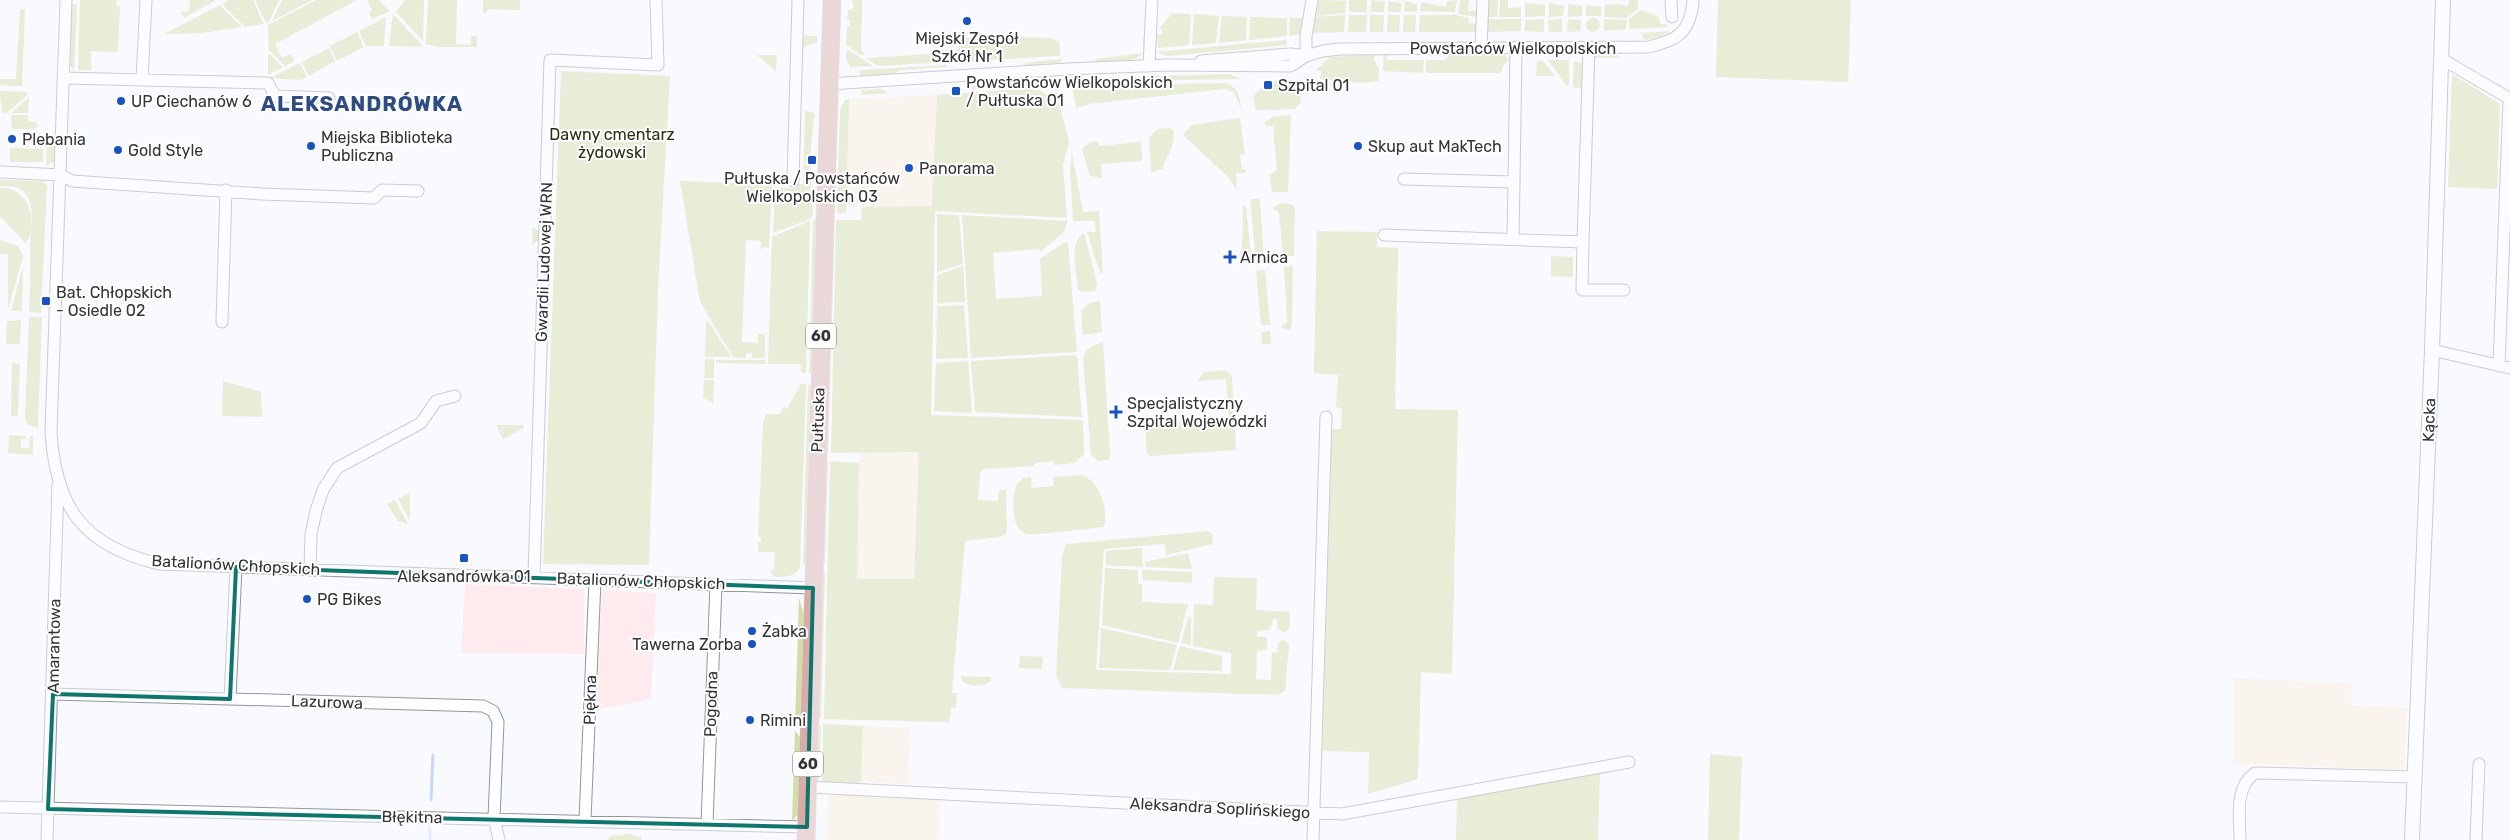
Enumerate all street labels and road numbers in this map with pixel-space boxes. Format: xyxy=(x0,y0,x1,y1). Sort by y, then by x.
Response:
street label: Powstańców Wielkopolskich xyxy=(1410,39,1616,58)
street label: Gwardii Ludowej WRN xyxy=(532,182,556,342)
road number: 60 xyxy=(806,324,836,348)
street label: Pułtuska xyxy=(807,387,829,453)
street label: Kącka xyxy=(2419,398,2439,442)
street label: Batalionów Chłopskich xyxy=(151,551,321,579)
street label: Batalionów Chłopskich xyxy=(556,569,726,593)
street label: Amarantowa xyxy=(44,598,64,694)
street label: Pogodna xyxy=(700,671,722,737)
street label: Piękna xyxy=(580,675,601,725)
street label: Lazurowa xyxy=(291,691,363,713)
road number: 60 xyxy=(793,752,823,776)
street label: Aleksandra Soplińskiego xyxy=(1129,794,1311,822)
street label: Błękitna xyxy=(381,807,443,828)

